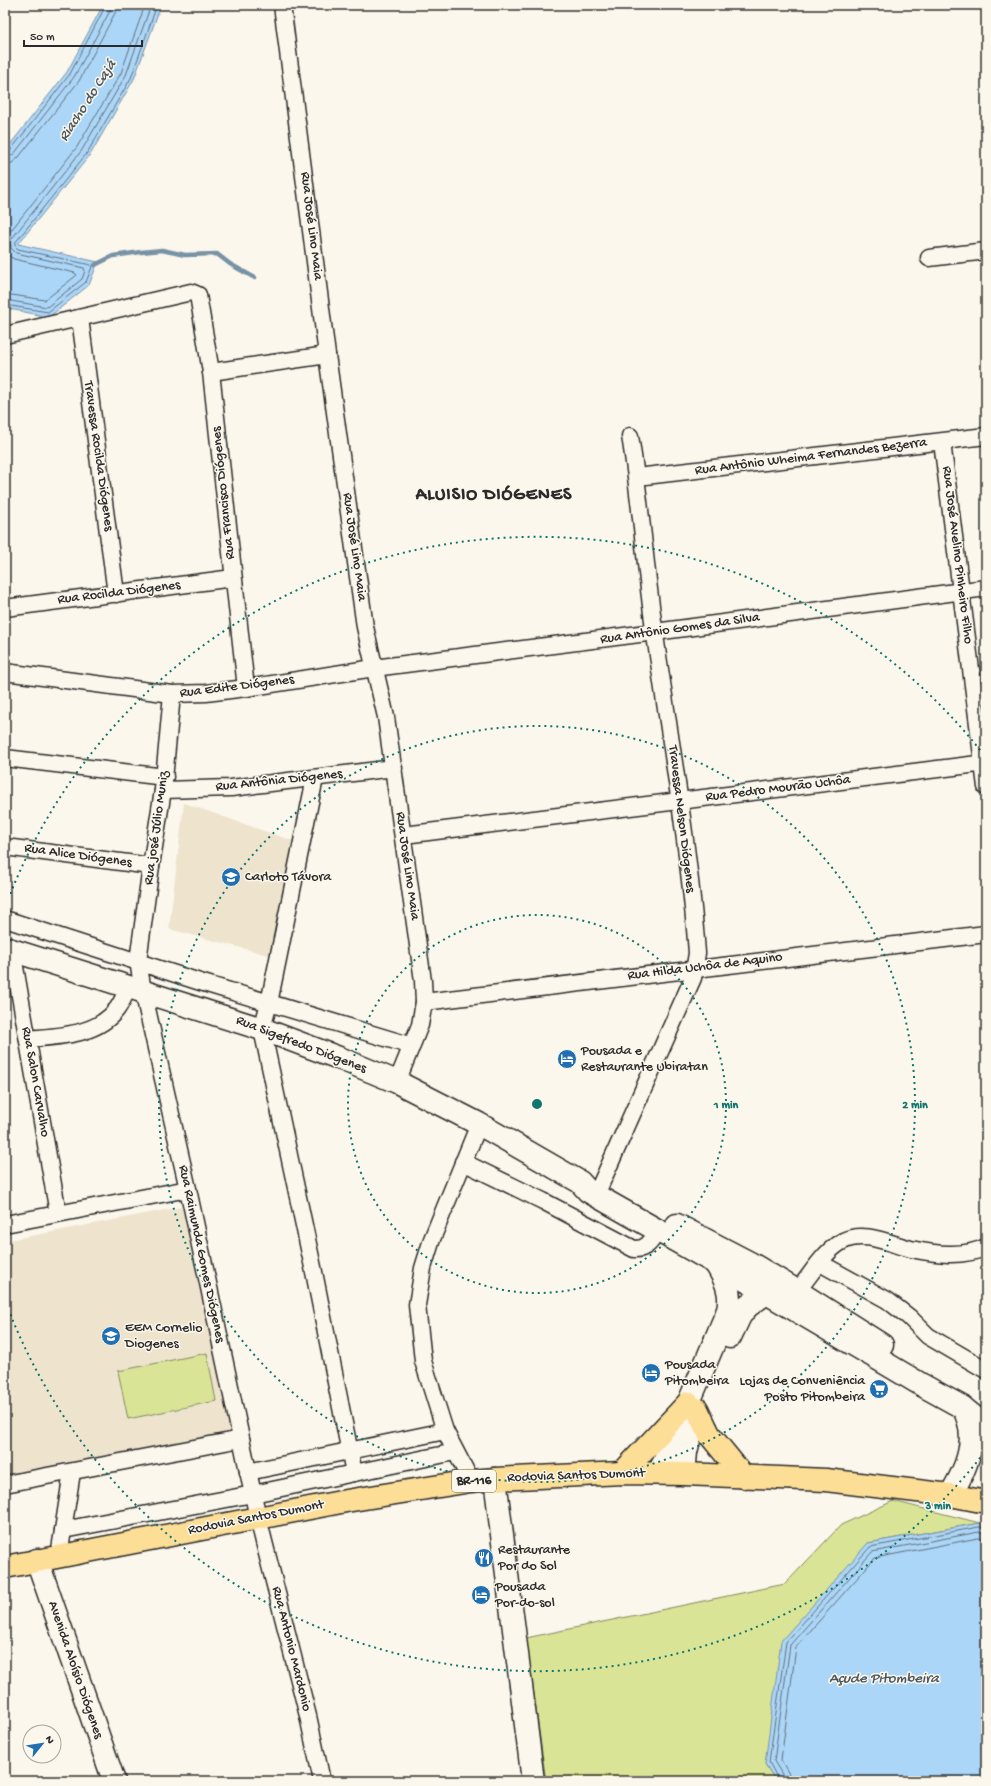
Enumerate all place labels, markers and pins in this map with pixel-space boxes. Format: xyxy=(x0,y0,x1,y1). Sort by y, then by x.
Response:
school or university icon: Carloto Távora xyxy=(220,866,242,888)
place label: Carloto Távora xyxy=(245,869,333,886)
place label: Pousada e Restaurante Ubiratan xyxy=(580,1043,708,1076)
hotel icon: Pousada e Restaurante Ubiratan xyxy=(556,1048,578,1070)
centre of rings xyxy=(530,1097,544,1111)
place label: EEM Cornelio Diogenes xyxy=(124,1320,203,1353)
school or university icon: EEM Cornelio Diogenes xyxy=(100,1325,122,1347)
place label: Pousada Pitombeira xyxy=(664,1357,730,1390)
hotel icon: Pousada Pitombeira xyxy=(640,1362,662,1384)
place label: Lojas de Conveniência Posto Pitombeira xyxy=(740,1373,866,1406)
supermarket icon: Lojas de Conveniência Posto Pitombeira xyxy=(868,1378,890,1400)
place label: Restaurante Por do Sol xyxy=(497,1542,571,1575)
restaurant icon: Restaurante Por do Sol xyxy=(473,1547,495,1569)
place label: Pousada Por-do-sol xyxy=(494,1579,555,1612)
hotel icon: Pousada Por-do-sol xyxy=(470,1584,492,1606)

